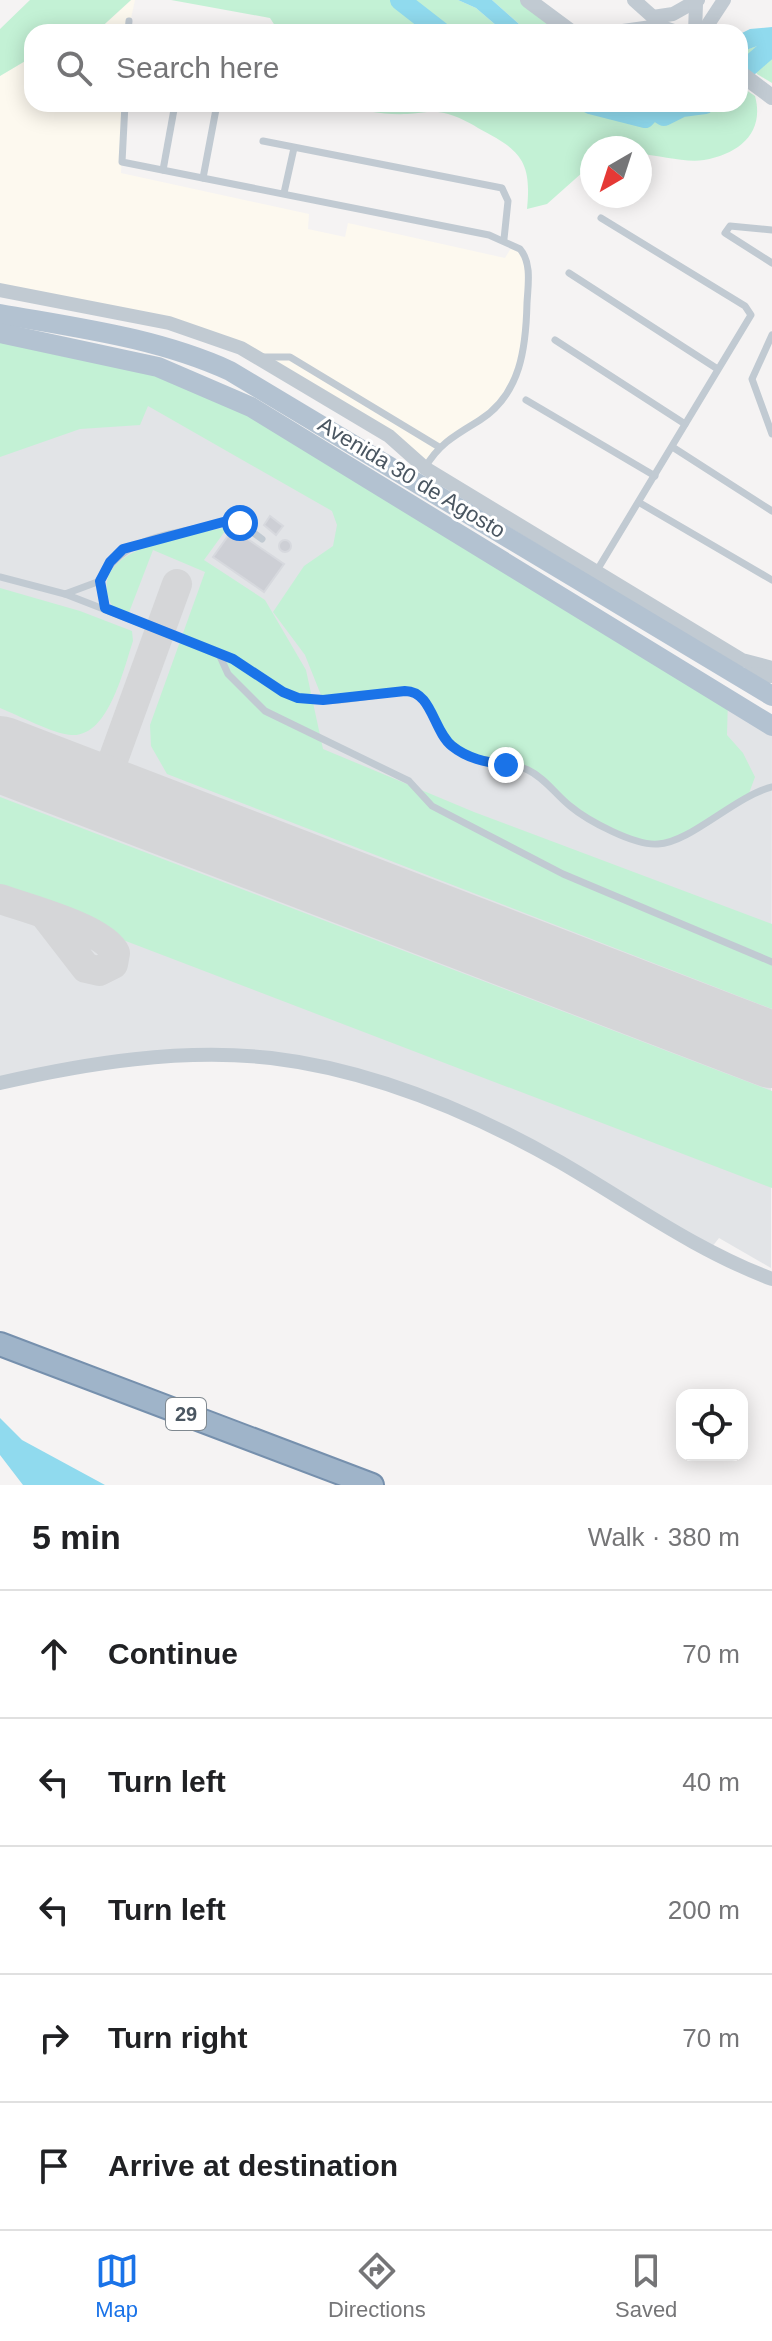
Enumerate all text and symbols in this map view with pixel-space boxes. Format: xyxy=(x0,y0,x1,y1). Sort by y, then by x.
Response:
search box xyxy=(24,24,748,112)
icon: search xyxy=(52,46,96,90)
text: Search here xyxy=(116,51,279,84)
north arrow xyxy=(580,136,652,208)
street label: Avenida 30 de Agosto xyxy=(314,412,510,543)
route start xyxy=(222,505,258,541)
route end xyxy=(488,747,524,783)
map controls xyxy=(676,1389,748,1461)
button: locate xyxy=(676,1389,748,1461)
road number: 29 xyxy=(166,1398,206,1430)
text: 5 min xyxy=(32,1518,121,1556)
text: Walk · 380 m xyxy=(588,1522,740,1552)
icon: ahead xyxy=(32,1632,76,1676)
text: Continue xyxy=(108,1637,238,1670)
text: 70 m xyxy=(682,1639,740,1669)
icon: left xyxy=(32,1760,76,1804)
text: Turn left xyxy=(108,1765,226,1798)
text: 40 m xyxy=(682,1767,740,1797)
icon: left xyxy=(32,1888,76,1932)
text: Turn left xyxy=(108,1893,226,1926)
text: 200 m xyxy=(668,1895,740,1925)
icon: right xyxy=(32,2016,76,2060)
text: Turn right xyxy=(108,2021,247,2054)
text: 70 m xyxy=(682,2023,740,2053)
icon: arrive xyxy=(32,2144,76,2188)
text: Arrive at destination xyxy=(108,2149,398,2182)
tab: Map xyxy=(95,2249,139,2323)
tab: Directions xyxy=(328,2249,426,2323)
tab: Saved xyxy=(615,2249,677,2323)

